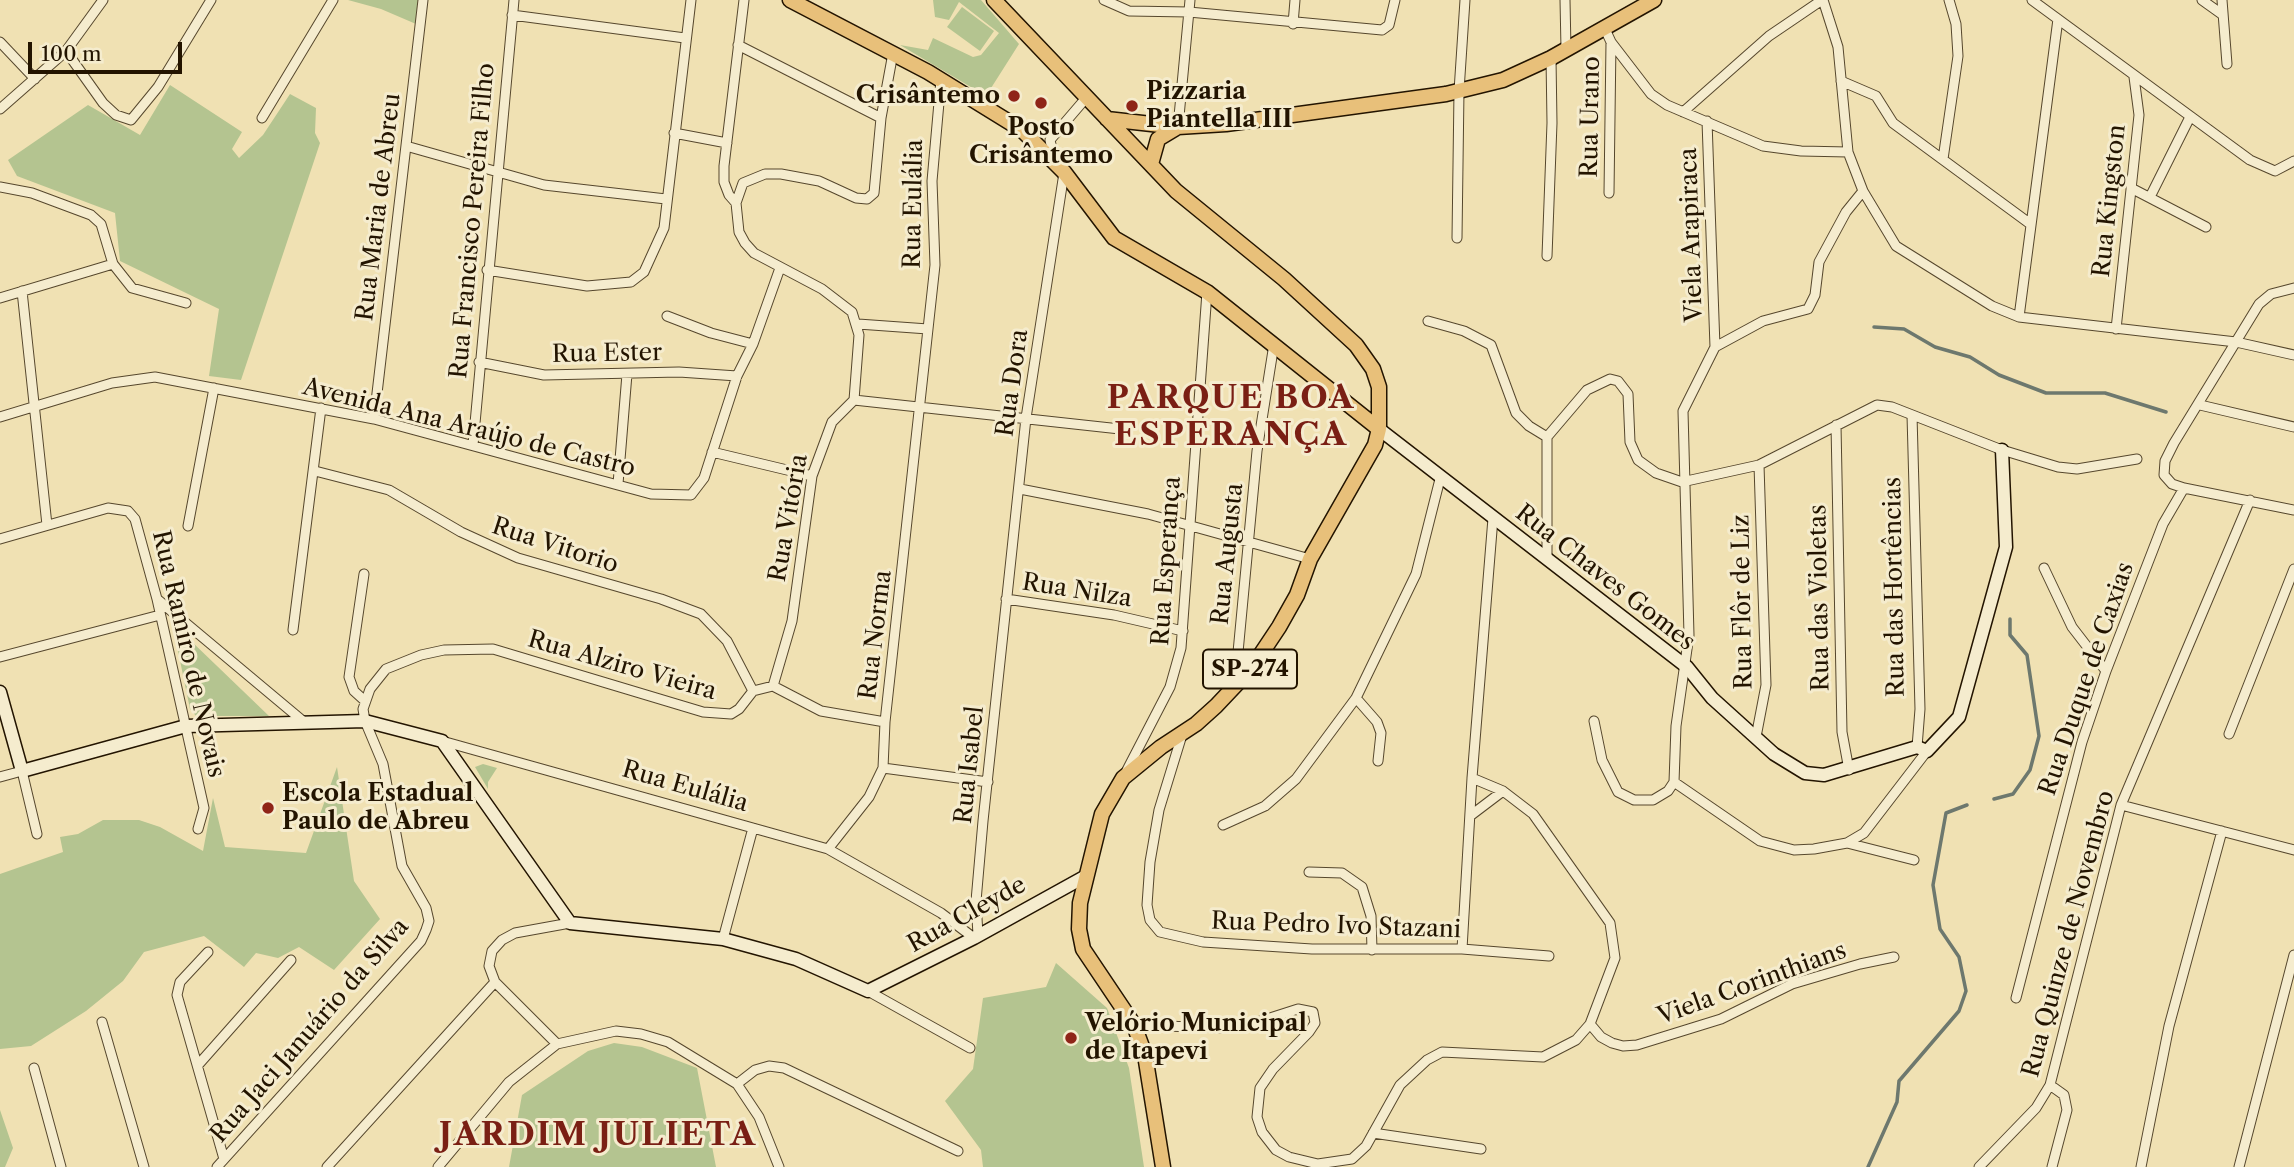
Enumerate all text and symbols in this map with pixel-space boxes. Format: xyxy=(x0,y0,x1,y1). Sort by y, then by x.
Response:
scale bar xyxy=(32,28,186,72)
text: 100 m xyxy=(41,41,102,66)
street label: Rua Urano xyxy=(1576,56,1606,178)
street label: Rua Francisco Pereira Filho xyxy=(445,62,501,380)
place label: Pizzaria Piantella III xyxy=(1146,78,1292,134)
place label: Crisântemo xyxy=(856,82,1000,110)
marker: Crisântemo xyxy=(1006,88,1022,104)
street label: Rua Maria de Abreu xyxy=(351,91,407,323)
marker: Posto Crisântemo xyxy=(1033,95,1049,111)
marker: Pizzaria Piantella III xyxy=(1124,98,1140,114)
place label: Posto Crisântemo xyxy=(969,114,1113,170)
street label: Rua Kingston xyxy=(2088,123,2132,279)
street label: Rua Eulália xyxy=(898,139,930,269)
street label: Viela Arapiraca xyxy=(1675,147,1709,323)
street label: Rua Dora xyxy=(991,327,1035,439)
street label: Rua Ester xyxy=(552,339,662,369)
street label: Avenida Ana Araújo de Castro xyxy=(300,373,638,483)
district label: PARQUE BOA ESPERANÇA xyxy=(1108,380,1354,455)
street label: Rua Vitória xyxy=(764,452,814,584)
street label: Rua Esperança xyxy=(1147,475,1187,647)
street label: Rua das Hortências xyxy=(1879,477,1911,697)
street label: Rua Augusta xyxy=(1206,482,1250,626)
street label: Rua Chaves Gomes xyxy=(1510,499,1700,657)
street label: Rua das Violetas xyxy=(1804,504,1836,692)
street label: Rua Vitorio xyxy=(488,512,622,580)
street label: Rua Flôr de Liz xyxy=(1727,514,1759,690)
street label: Rua Ramiro de Novais xyxy=(146,528,230,780)
street label: Rua Duque de Caxias xyxy=(2034,559,2140,799)
street label: Rua Nilza xyxy=(1020,568,1134,614)
street label: Rua Norma xyxy=(854,569,898,701)
street label: Rua Alziro Vieira xyxy=(524,625,720,707)
road number: SP-274 xyxy=(1203,650,1297,688)
street label: Rua Isabel xyxy=(949,705,991,825)
street label: Rua Eulália xyxy=(619,755,751,819)
place label: Escola Estadual Paulo de Abreu xyxy=(282,780,473,836)
street label: Rua Quinze de Novembro xyxy=(2017,788,2121,1080)
marker: Escola Estadual Paulo de Abreu xyxy=(260,800,276,816)
street label: Rua Cleyde xyxy=(903,871,1031,959)
street label: Rua Pedro Ivo Stazani xyxy=(1210,907,1462,945)
street label: Rua Jaci Januário da Silva xyxy=(205,913,415,1149)
street label: Viela Corinthians xyxy=(1654,936,1850,1032)
place label: Velório Municipal de Itapevi xyxy=(1085,1010,1307,1066)
marker: Velório Municipal de Itapevi xyxy=(1063,1030,1079,1046)
district label: JARDIM JULIETA xyxy=(441,1117,755,1155)

